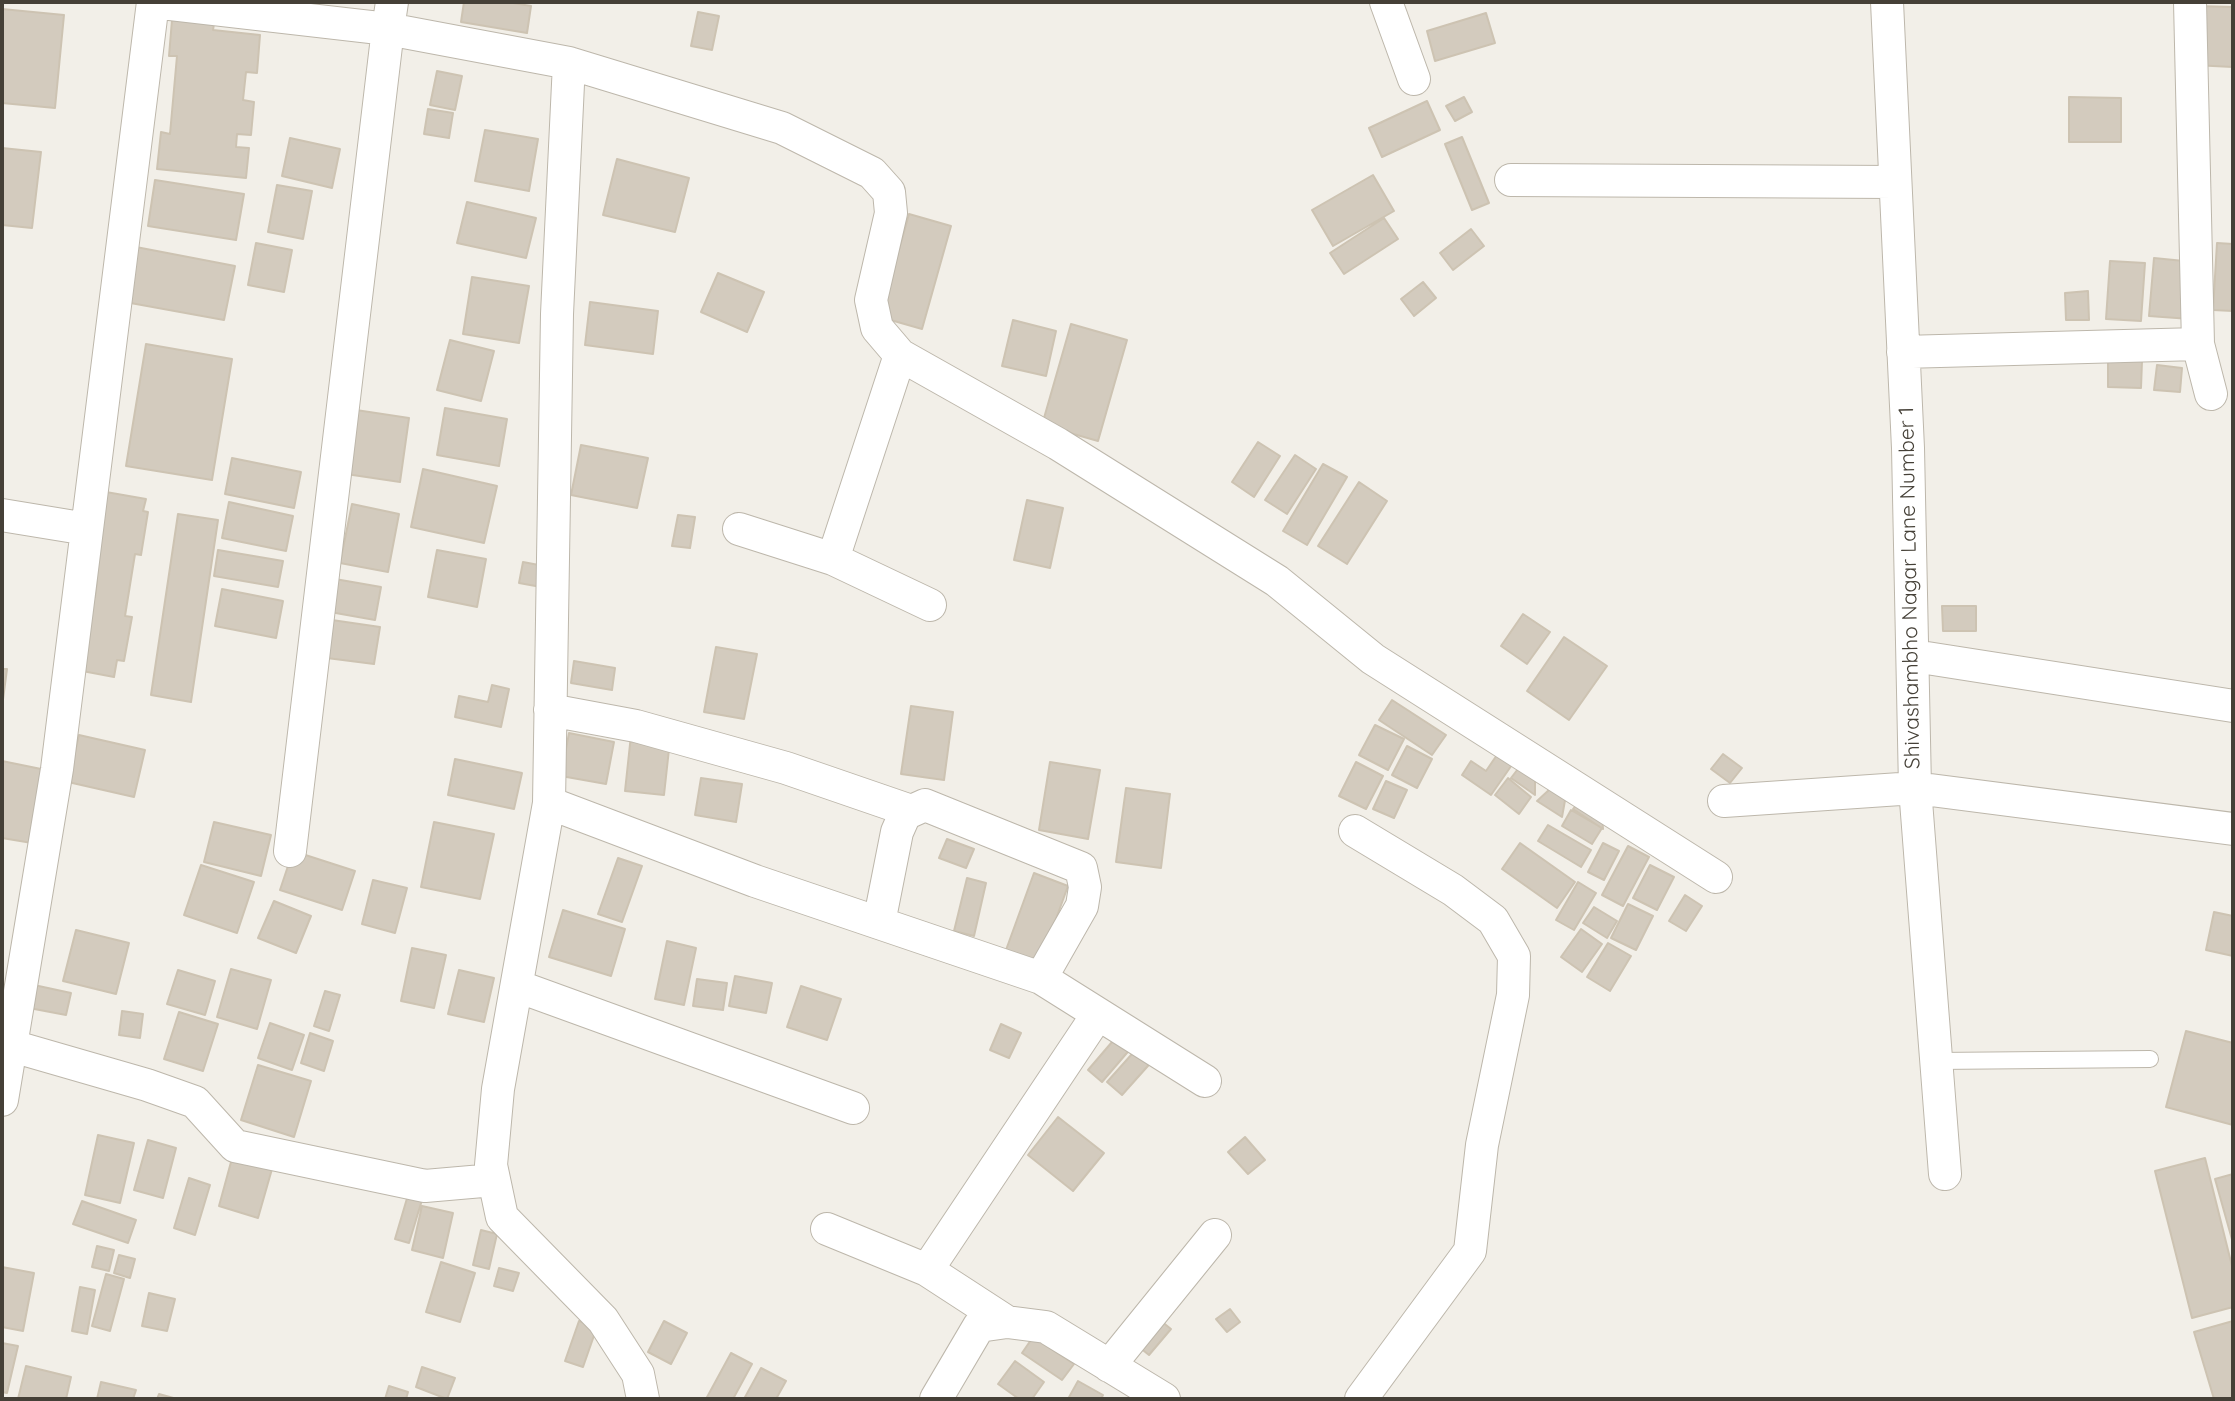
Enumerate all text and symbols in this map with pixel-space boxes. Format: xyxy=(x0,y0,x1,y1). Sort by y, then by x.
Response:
street label: Shivashambho Nagar Lane Number 1 xyxy=(1894,407,1926,769)

